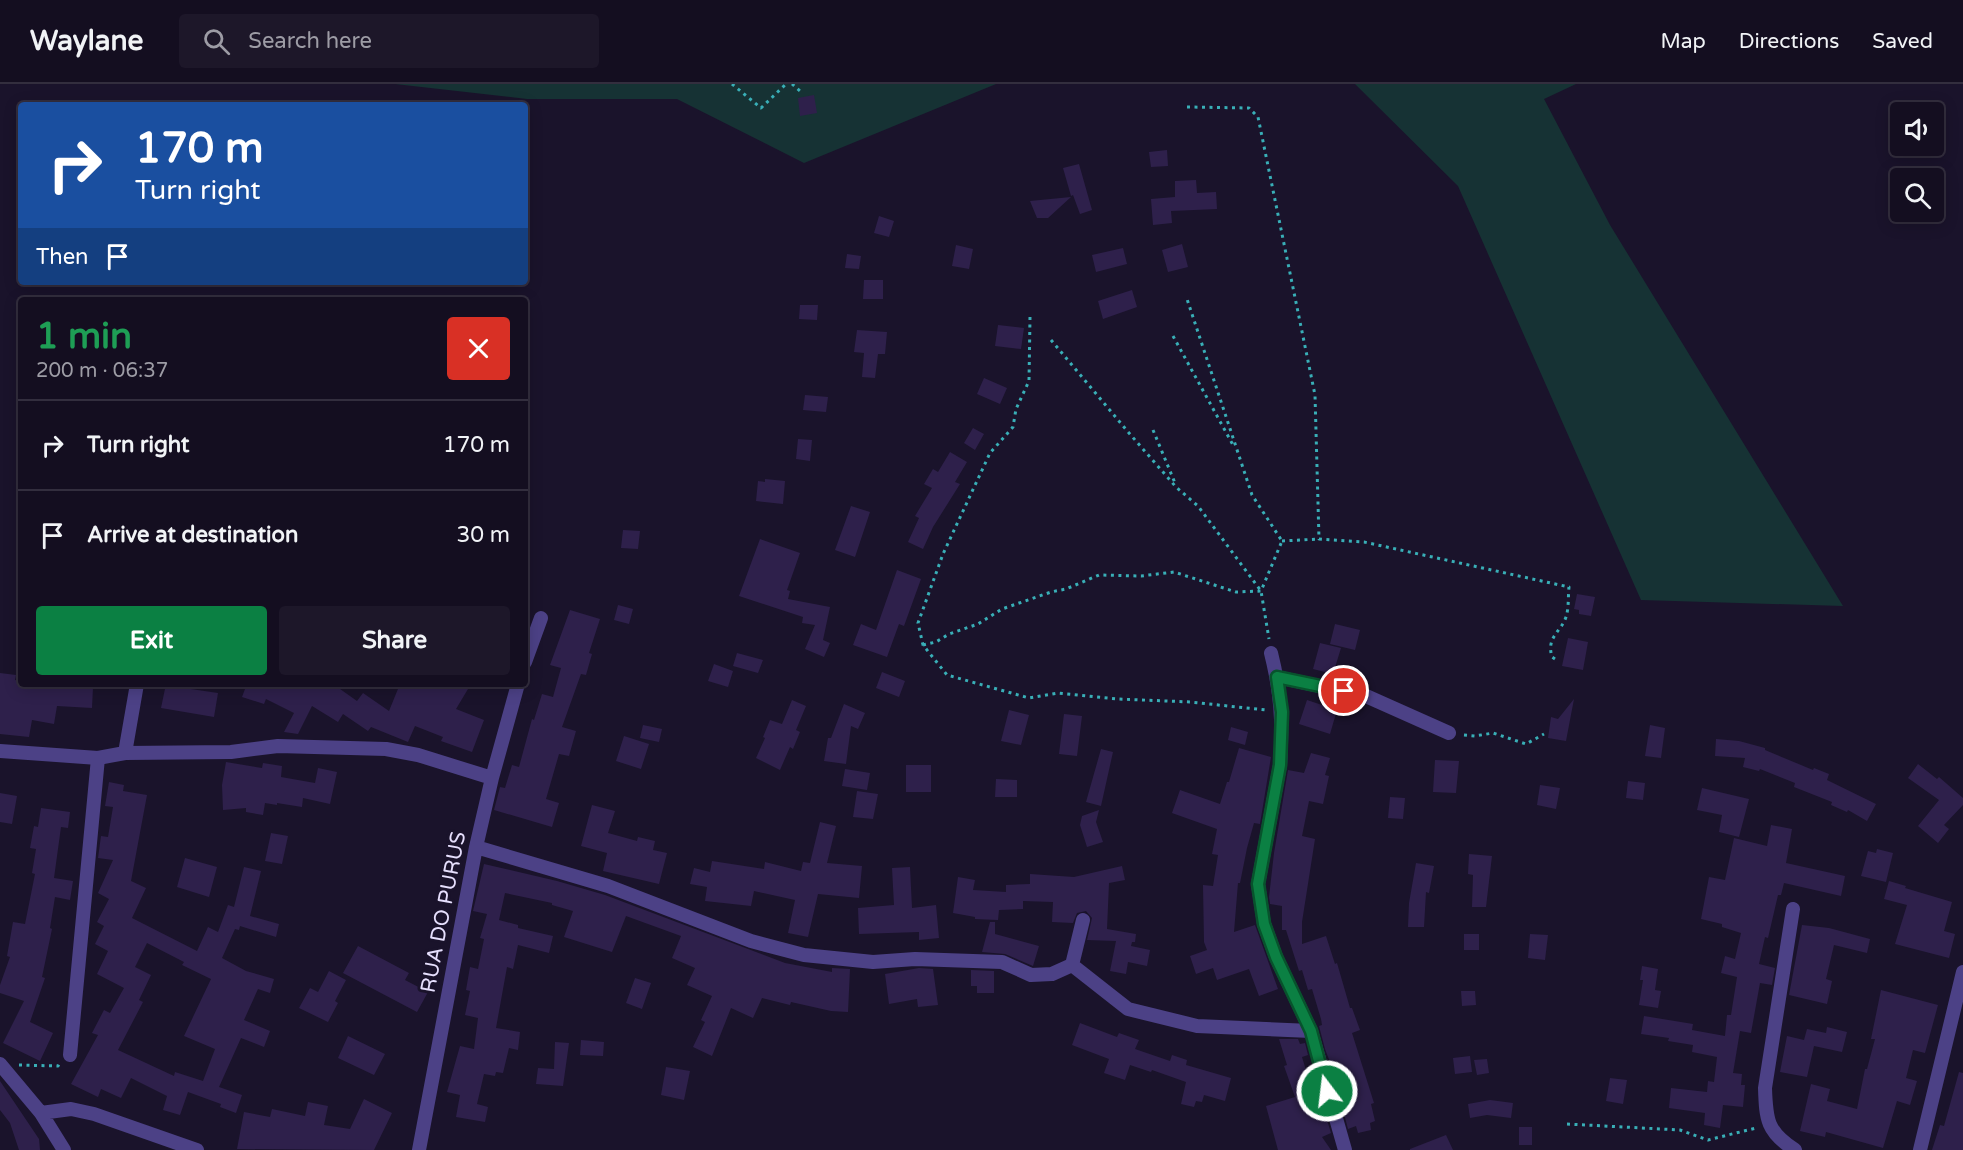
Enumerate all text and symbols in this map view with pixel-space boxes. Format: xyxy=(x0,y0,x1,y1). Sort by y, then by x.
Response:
search box xyxy=(179,14,599,68)
text: Waylane xyxy=(30,24,143,58)
icon: search xyxy=(200,25,233,58)
text: Search here xyxy=(248,28,372,54)
text: Map xyxy=(1660,29,1706,54)
text: Directions xyxy=(1739,29,1839,54)
text: Saved xyxy=(1872,29,1933,54)
map controls xyxy=(1890,102,1944,222)
button: sound xyxy=(1890,102,1944,156)
text: 170 m xyxy=(135,123,264,174)
icon: right xyxy=(36,126,114,204)
button: search xyxy=(1890,168,1944,222)
text: Turn right xyxy=(135,174,261,207)
icon: arrive xyxy=(101,240,134,273)
text: Then xyxy=(36,244,89,270)
text: 1 min xyxy=(36,315,132,358)
button: close xyxy=(447,317,510,380)
text: 200 m · 06:37 xyxy=(36,359,168,383)
icon: right xyxy=(36,429,69,462)
text: Turn right xyxy=(87,432,189,458)
text: 170 m xyxy=(443,432,510,458)
icon: arrive xyxy=(36,519,69,552)
text: Arrive at destination xyxy=(87,522,298,548)
text: 30 m xyxy=(456,522,510,548)
button: Exit xyxy=(36,606,267,675)
button: Share xyxy=(279,606,510,675)
pin xyxy=(1318,665,1369,716)
icon: arrive xyxy=(1327,674,1360,707)
street label: RUA DO PURUS xyxy=(416,829,471,995)
position arrow xyxy=(1295,1059,1359,1123)

